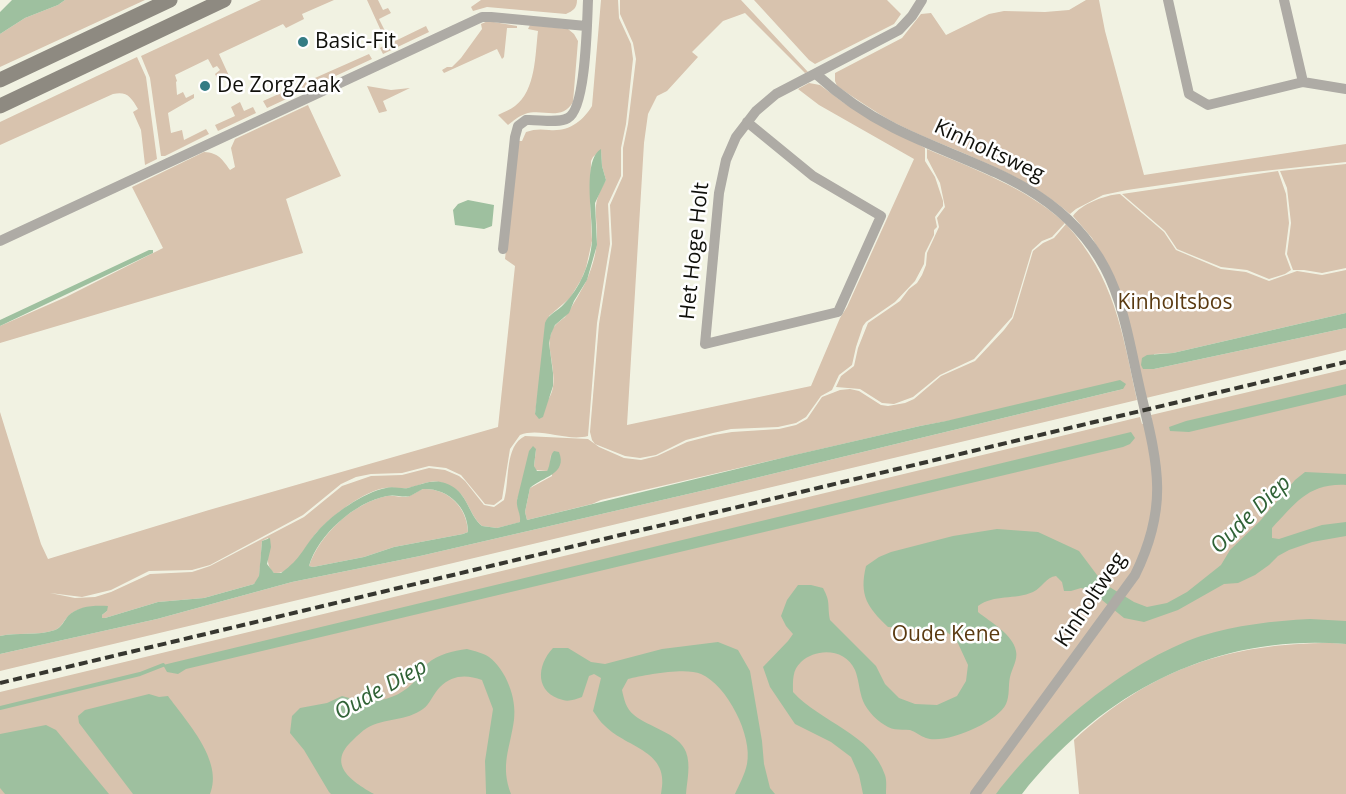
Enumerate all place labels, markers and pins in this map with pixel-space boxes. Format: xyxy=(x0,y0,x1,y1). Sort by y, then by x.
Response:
place label: Basic-Fit xyxy=(315,29,396,55)
marker: Basic-Fit xyxy=(296,35,310,49)
place label: De ZorgZaak xyxy=(217,73,341,99)
marker: De ZorgZaak xyxy=(198,79,212,93)

